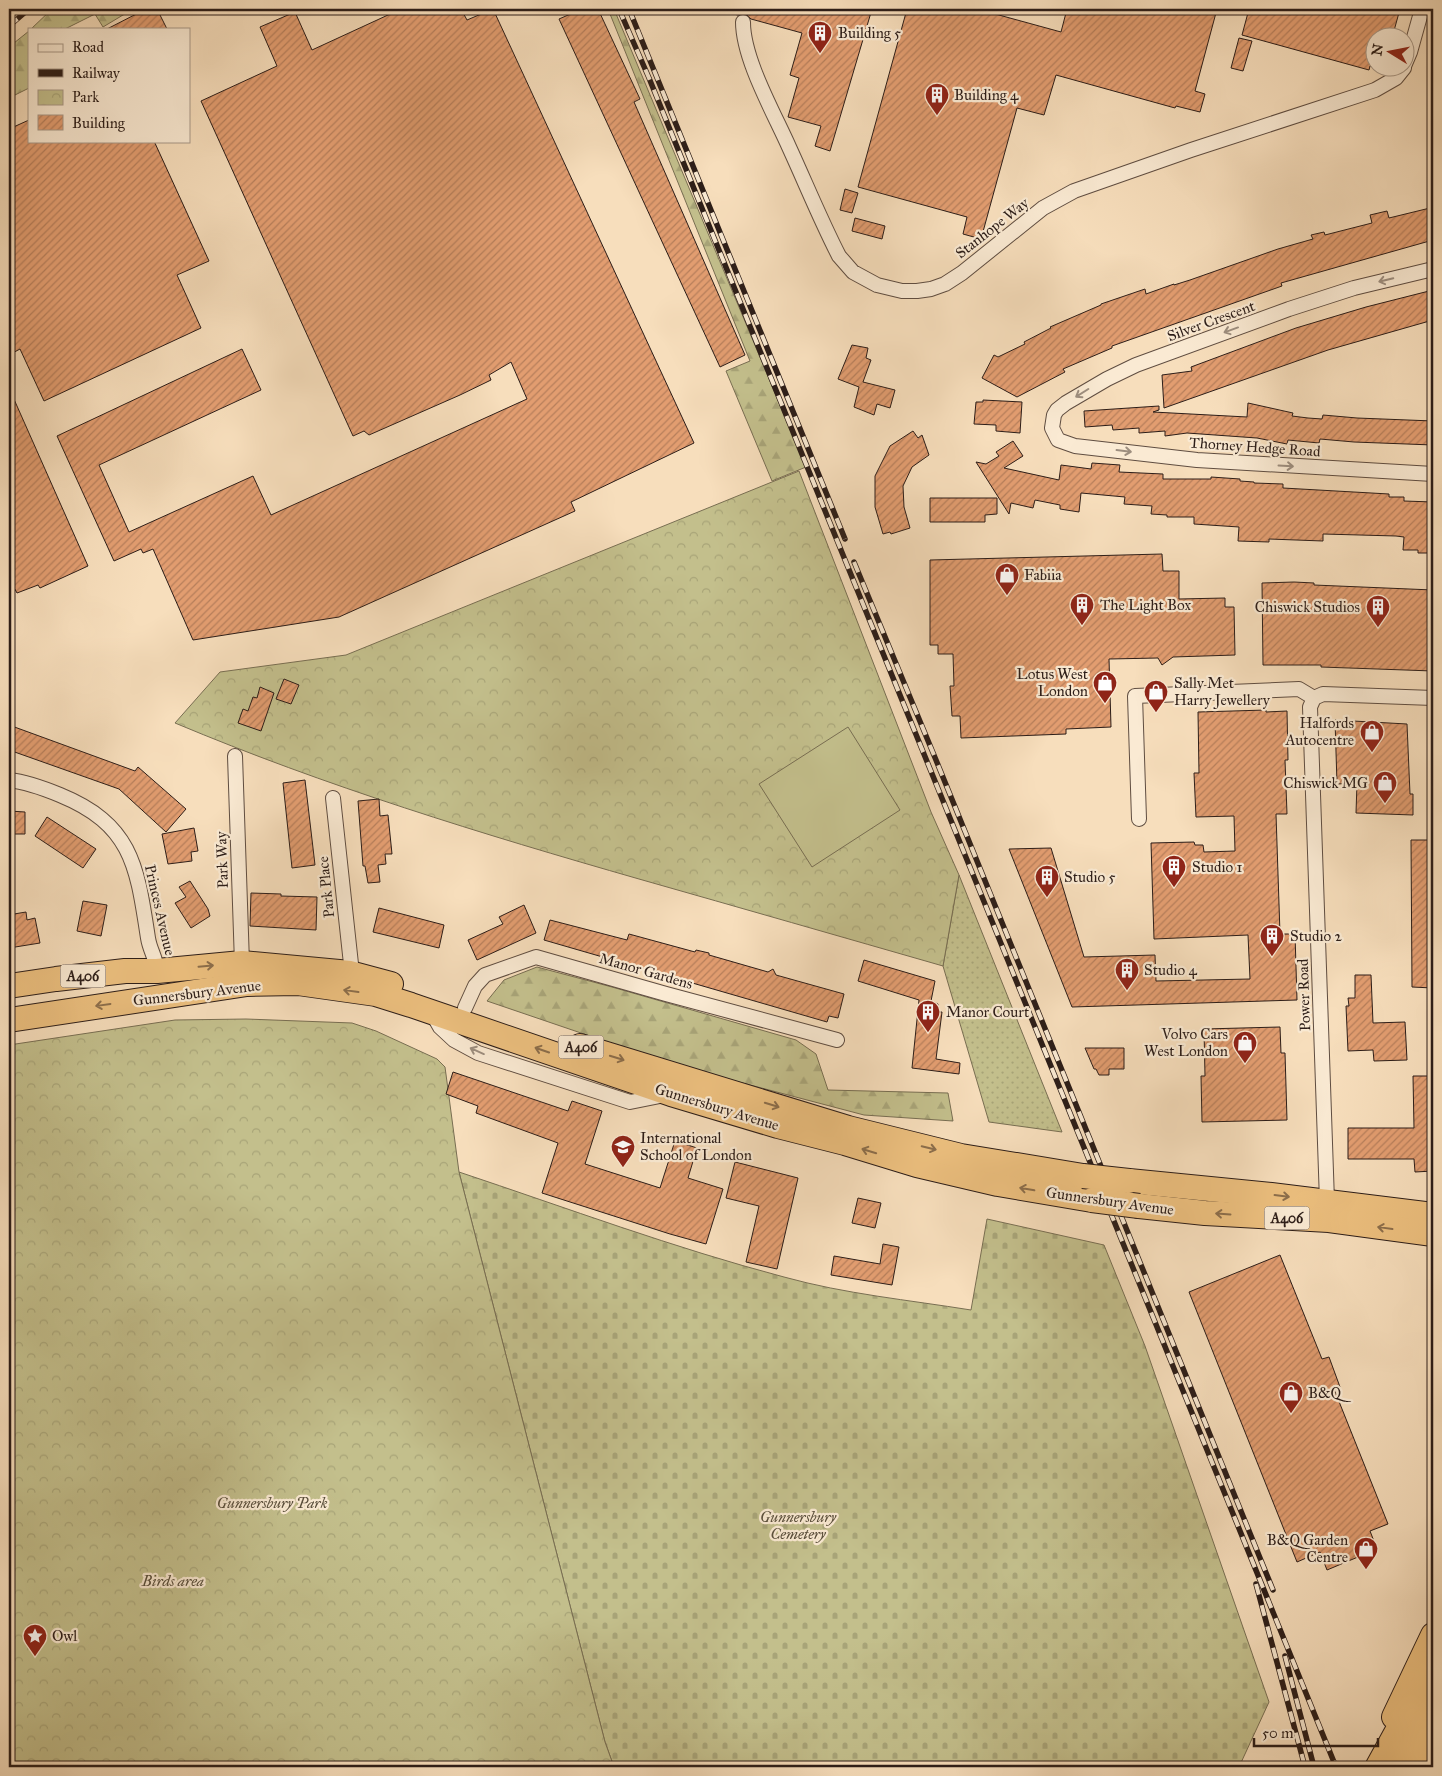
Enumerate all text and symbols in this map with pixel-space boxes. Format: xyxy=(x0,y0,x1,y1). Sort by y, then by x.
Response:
building icon: Building 5 xyxy=(807,20,833,54)
place label: Building 5 xyxy=(838,24,901,42)
legend xyxy=(28,28,190,142)
north arrow xyxy=(1364,28,1414,78)
text: Road xyxy=(72,38,104,56)
text: N xyxy=(1368,42,1387,57)
text: Railway xyxy=(72,64,121,82)
building icon: Building 4 xyxy=(924,82,950,116)
place label: Building 4 xyxy=(954,86,1019,104)
text: Park xyxy=(72,88,99,106)
text: Building xyxy=(72,114,126,132)
street label: Stanhope Way xyxy=(952,193,1033,262)
one-way arrow xyxy=(1378,276,1394,285)
street label: Silver Crescent xyxy=(1165,297,1258,345)
one-way arrow xyxy=(1224,326,1240,335)
one-way arrow xyxy=(1075,388,1089,398)
street label: Thorney Hedge Road xyxy=(1189,433,1322,461)
one-way arrow xyxy=(1116,446,1132,456)
one-way arrow xyxy=(1277,461,1293,470)
shop icon: Fabiia xyxy=(994,562,1020,596)
place label: Fabiia xyxy=(1024,566,1062,584)
building icon: The Light Box xyxy=(1069,592,1095,626)
building icon: Chiswick Studios xyxy=(1365,594,1391,628)
place label: The Light Box xyxy=(1100,596,1192,614)
place label: Chiswick Studios xyxy=(1255,598,1360,616)
place label: Lotus West London xyxy=(1017,665,1089,700)
shop icon: Lotus West London xyxy=(1092,670,1118,704)
place label: Sally Met Harry Jewellery xyxy=(1174,674,1271,710)
shop icon: Sally Met Harry Jewellery xyxy=(1143,679,1169,713)
place label: Halfords Autocentre xyxy=(1284,714,1354,749)
shop icon: Halfords Autocentre xyxy=(1359,719,1385,753)
shop icon: Chiswick MG xyxy=(1372,770,1398,804)
place label: Chiswick MG xyxy=(1283,774,1368,792)
street label: Park Way xyxy=(212,830,232,889)
building icon: Studio 1 xyxy=(1161,854,1187,888)
street label: Park Place xyxy=(314,855,338,919)
place label: Studio 1 xyxy=(1192,858,1242,876)
street label: Princes Avenue xyxy=(141,863,179,957)
building icon: Studio 5 xyxy=(1034,864,1060,898)
place label: Studio 5 xyxy=(1064,868,1115,886)
building icon: Studio 2 xyxy=(1259,923,1285,957)
place label: Studio 2 xyxy=(1290,927,1342,945)
street label: Manor Gardens xyxy=(597,949,695,993)
building icon: Studio 4 xyxy=(1114,957,1140,991)
street label: Power Road xyxy=(1294,958,1314,1032)
one-way arrow xyxy=(197,961,213,971)
place label: Studio 4 xyxy=(1144,961,1197,979)
road number: A406 xyxy=(61,964,106,988)
street label: Gunnersbury Avenue xyxy=(132,976,262,1010)
one-way arrow xyxy=(343,986,359,996)
building icon: Manor Court xyxy=(915,999,941,1033)
one-way arrow xyxy=(95,1000,111,1010)
place label: Manor Court xyxy=(946,1003,1030,1021)
place label: Volvo Cars West London xyxy=(1144,1025,1228,1060)
shop icon: Volvo Cars West London xyxy=(1232,1030,1258,1064)
road number: A406 xyxy=(558,1036,604,1058)
one-way arrow xyxy=(534,1045,550,1054)
one-way arrow xyxy=(470,1046,485,1056)
one-way arrow xyxy=(608,1053,624,1063)
street label: Gunnersbury Avenue xyxy=(653,1080,781,1134)
one-way arrow xyxy=(764,1100,780,1110)
place label: International School of London xyxy=(640,1129,752,1164)
school or university icon: International School of London xyxy=(610,1134,636,1168)
one-way arrow xyxy=(920,1144,936,1153)
one-way arrow xyxy=(862,1145,878,1155)
street label: Gunnersbury Avenue xyxy=(1045,1183,1175,1219)
one-way arrow xyxy=(1019,1184,1035,1194)
one-way arrow xyxy=(1273,1191,1289,1201)
road number: A406 xyxy=(1264,1206,1310,1230)
one-way arrow xyxy=(1215,1209,1231,1219)
one-way arrow xyxy=(1377,1223,1393,1233)
shop icon: B&Q xyxy=(1278,1380,1304,1414)
place label: B&Q xyxy=(1308,1384,1352,1402)
park label: Gunnersbury Park xyxy=(217,1494,328,1512)
park label: Gunnersbury Cemetery xyxy=(760,1508,838,1543)
place label: B&Q Garden Centre xyxy=(1267,1531,1348,1566)
shop icon: B&Q Garden Centre xyxy=(1353,1536,1379,1570)
park label: Birds area xyxy=(141,1572,204,1590)
place icon: Owl xyxy=(22,1623,48,1657)
place label: Owl xyxy=(52,1627,78,1645)
scale bar xyxy=(1254,1716,1378,1748)
text: 50 m xyxy=(1262,1724,1294,1742)

